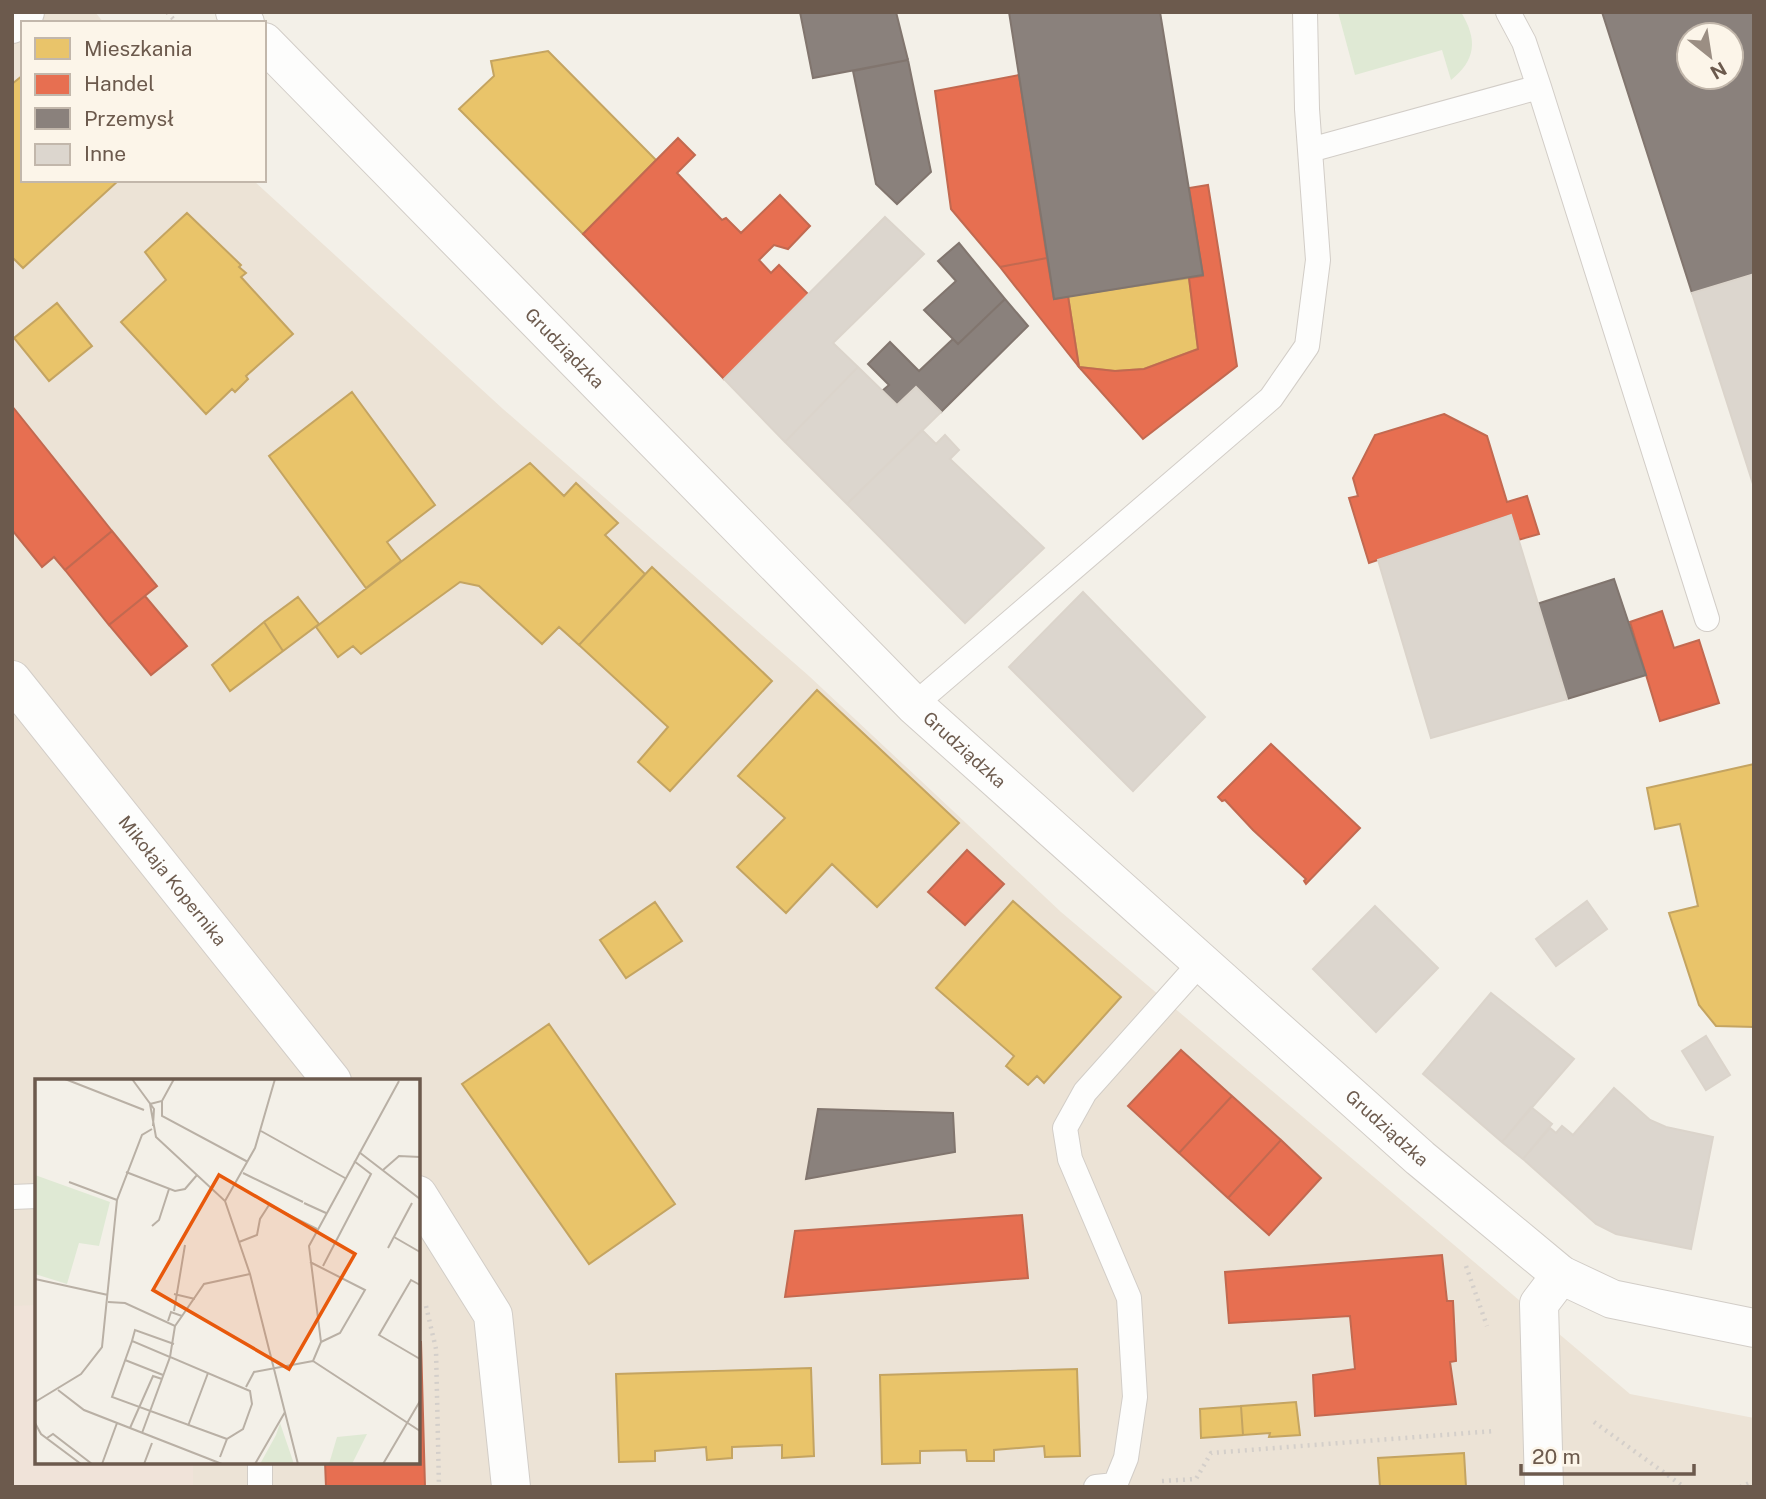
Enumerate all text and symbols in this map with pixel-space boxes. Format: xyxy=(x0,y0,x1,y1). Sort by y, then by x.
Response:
legend xyxy=(21,21,266,182)
north arrow xyxy=(1675,21,1745,91)
text: Mieszkania xyxy=(84,36,192,61)
text: N xyxy=(1707,57,1730,84)
text: Handel xyxy=(84,71,155,96)
text: Przemysł xyxy=(84,106,175,131)
text: Inne xyxy=(84,141,126,166)
street label: Grudziądzka xyxy=(521,304,609,392)
street label: Grudziądzka xyxy=(919,707,1010,792)
street label: Mikołaja Kopernika xyxy=(114,811,231,950)
inset map xyxy=(35,1079,420,1464)
street label: Grudziądzka xyxy=(1341,1085,1433,1170)
scale bar xyxy=(1521,1432,1694,1476)
text: 20 m xyxy=(1532,1444,1581,1469)

